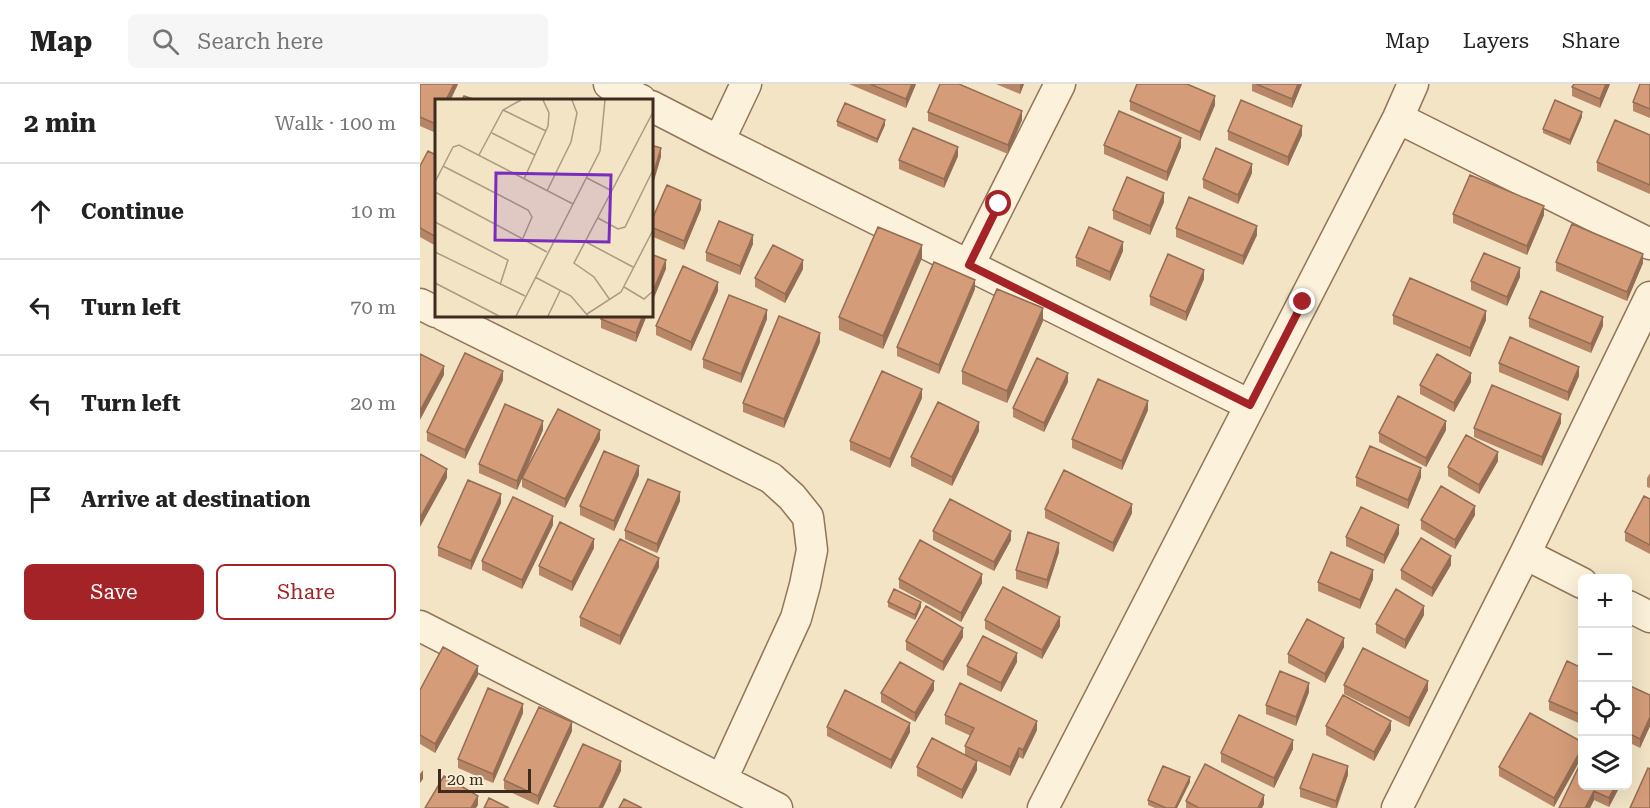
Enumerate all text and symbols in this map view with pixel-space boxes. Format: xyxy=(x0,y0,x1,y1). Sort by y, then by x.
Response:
search box xyxy=(128,14,548,68)
text: Map xyxy=(30,25,92,58)
icon: search xyxy=(149,25,182,58)
text: Search here xyxy=(197,29,323,54)
text: Map xyxy=(1385,29,1430,53)
text: Layers xyxy=(1463,29,1529,53)
text: Share xyxy=(1562,29,1620,53)
inset map xyxy=(435,99,652,316)
text: 2 min xyxy=(24,108,96,138)
text: Walk · 100 m xyxy=(275,111,396,135)
route start xyxy=(985,190,1011,216)
icon: ahead xyxy=(24,195,57,228)
text: Continue xyxy=(81,199,184,224)
text: 10 m xyxy=(350,199,396,223)
route end xyxy=(1289,288,1315,314)
icon: left xyxy=(24,291,57,324)
text: Turn left xyxy=(81,295,181,320)
text: 70 m xyxy=(350,295,396,319)
icon: left xyxy=(24,387,57,420)
text: Turn left xyxy=(81,391,181,416)
text: 20 m xyxy=(350,391,396,415)
icon: arrive xyxy=(24,483,57,516)
text: Arrive at destination xyxy=(81,487,310,512)
button: Save xyxy=(24,564,204,620)
button: Share xyxy=(216,564,396,620)
map controls xyxy=(1578,574,1632,790)
button: + xyxy=(1578,574,1632,628)
button: − xyxy=(1578,628,1632,682)
button: locate xyxy=(1578,682,1632,736)
button: layers xyxy=(1578,736,1632,790)
scale bar xyxy=(438,766,531,794)
text: 20 m xyxy=(447,770,484,789)

